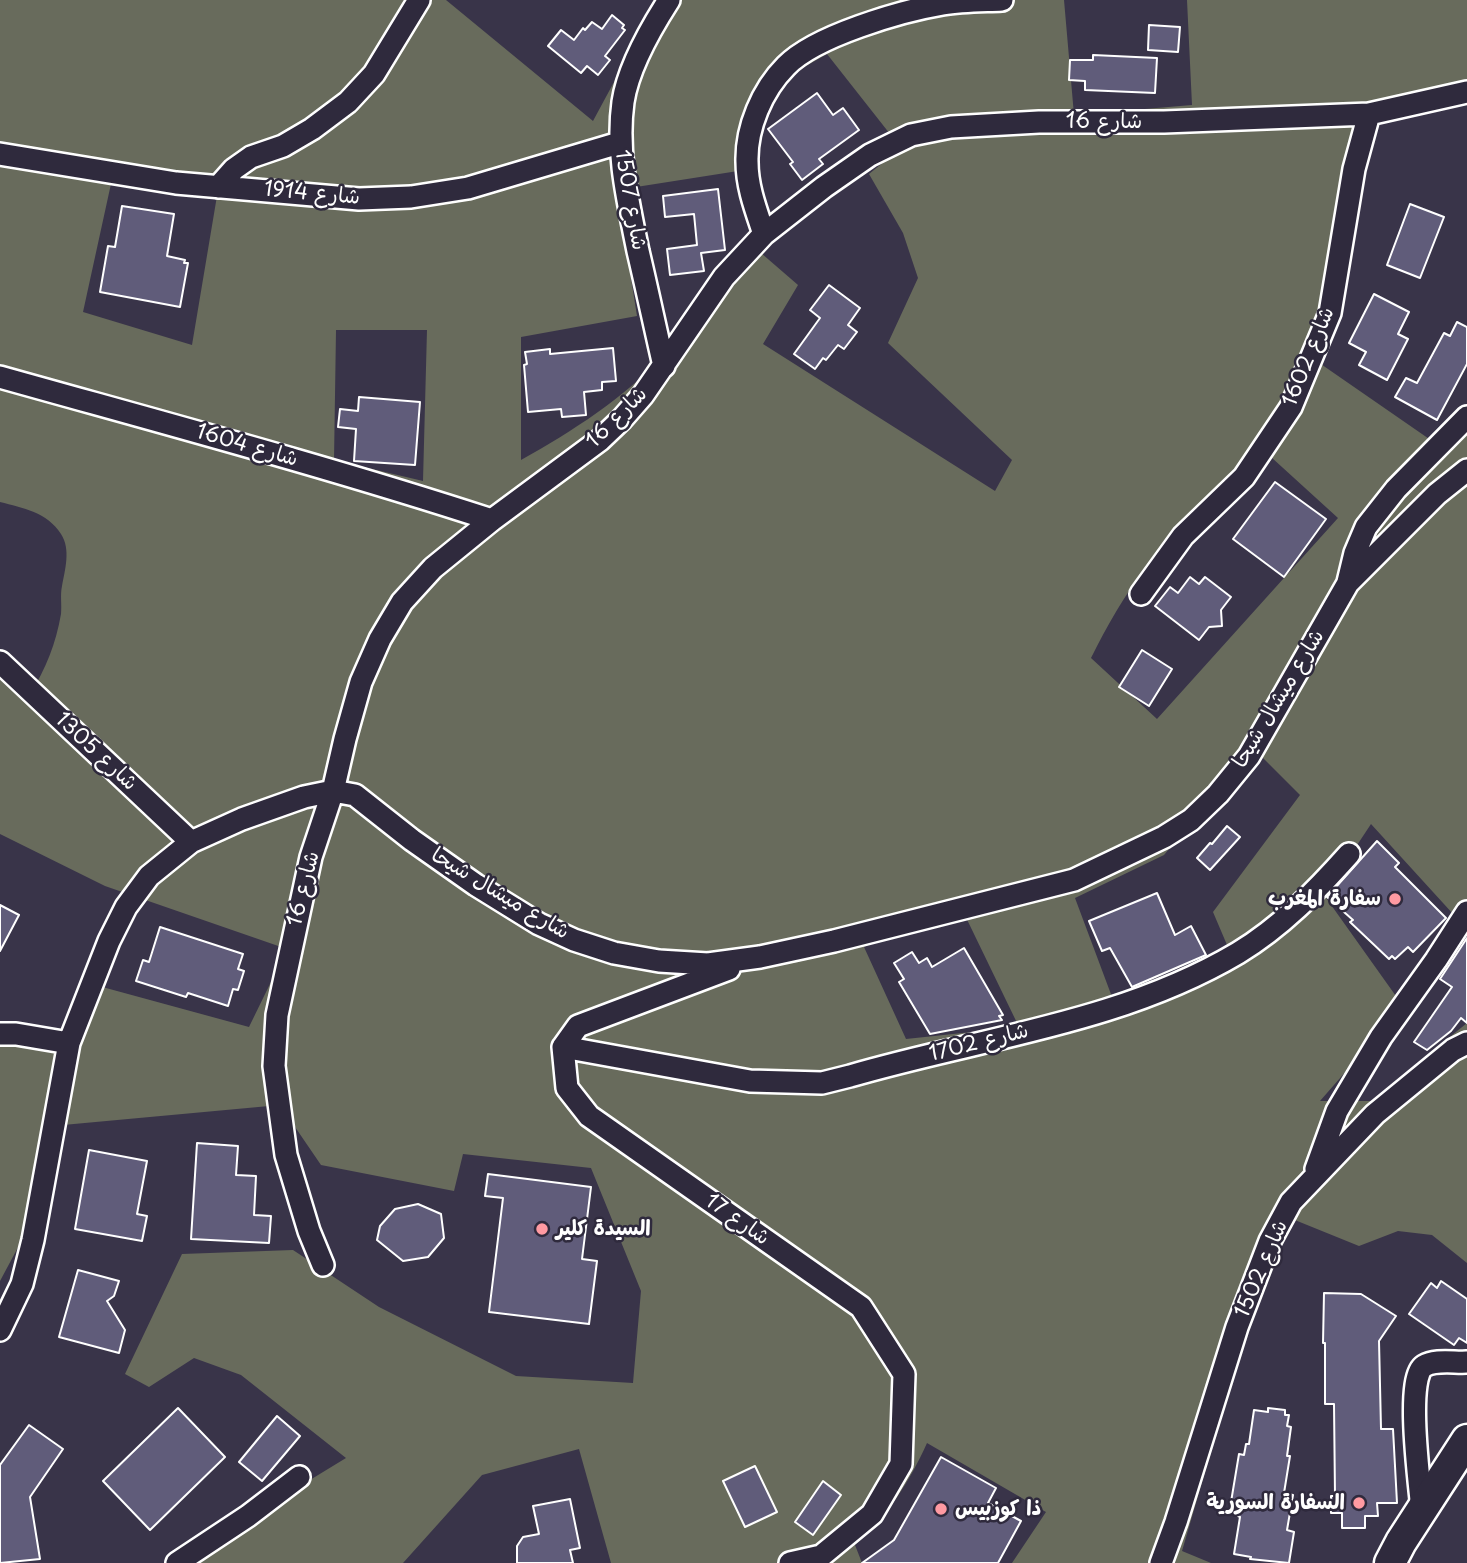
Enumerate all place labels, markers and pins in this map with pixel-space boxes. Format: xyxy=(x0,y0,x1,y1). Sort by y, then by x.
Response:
place label: سفارة المغرب xyxy=(1268,886,1381,912)
marker: سفارة المغرب xyxy=(1387,891,1403,907)
place label: السيدة كلير xyxy=(556,1216,651,1242)
marker: السيدة كلير xyxy=(534,1221,550,1237)
place label: السفارة السورية xyxy=(1206,1490,1345,1516)
marker: السفارة السورية xyxy=(1351,1495,1367,1511)
place label: ذا كوزبيس xyxy=(955,1496,1041,1522)
marker: ذا كوزبيس xyxy=(933,1501,949,1517)

